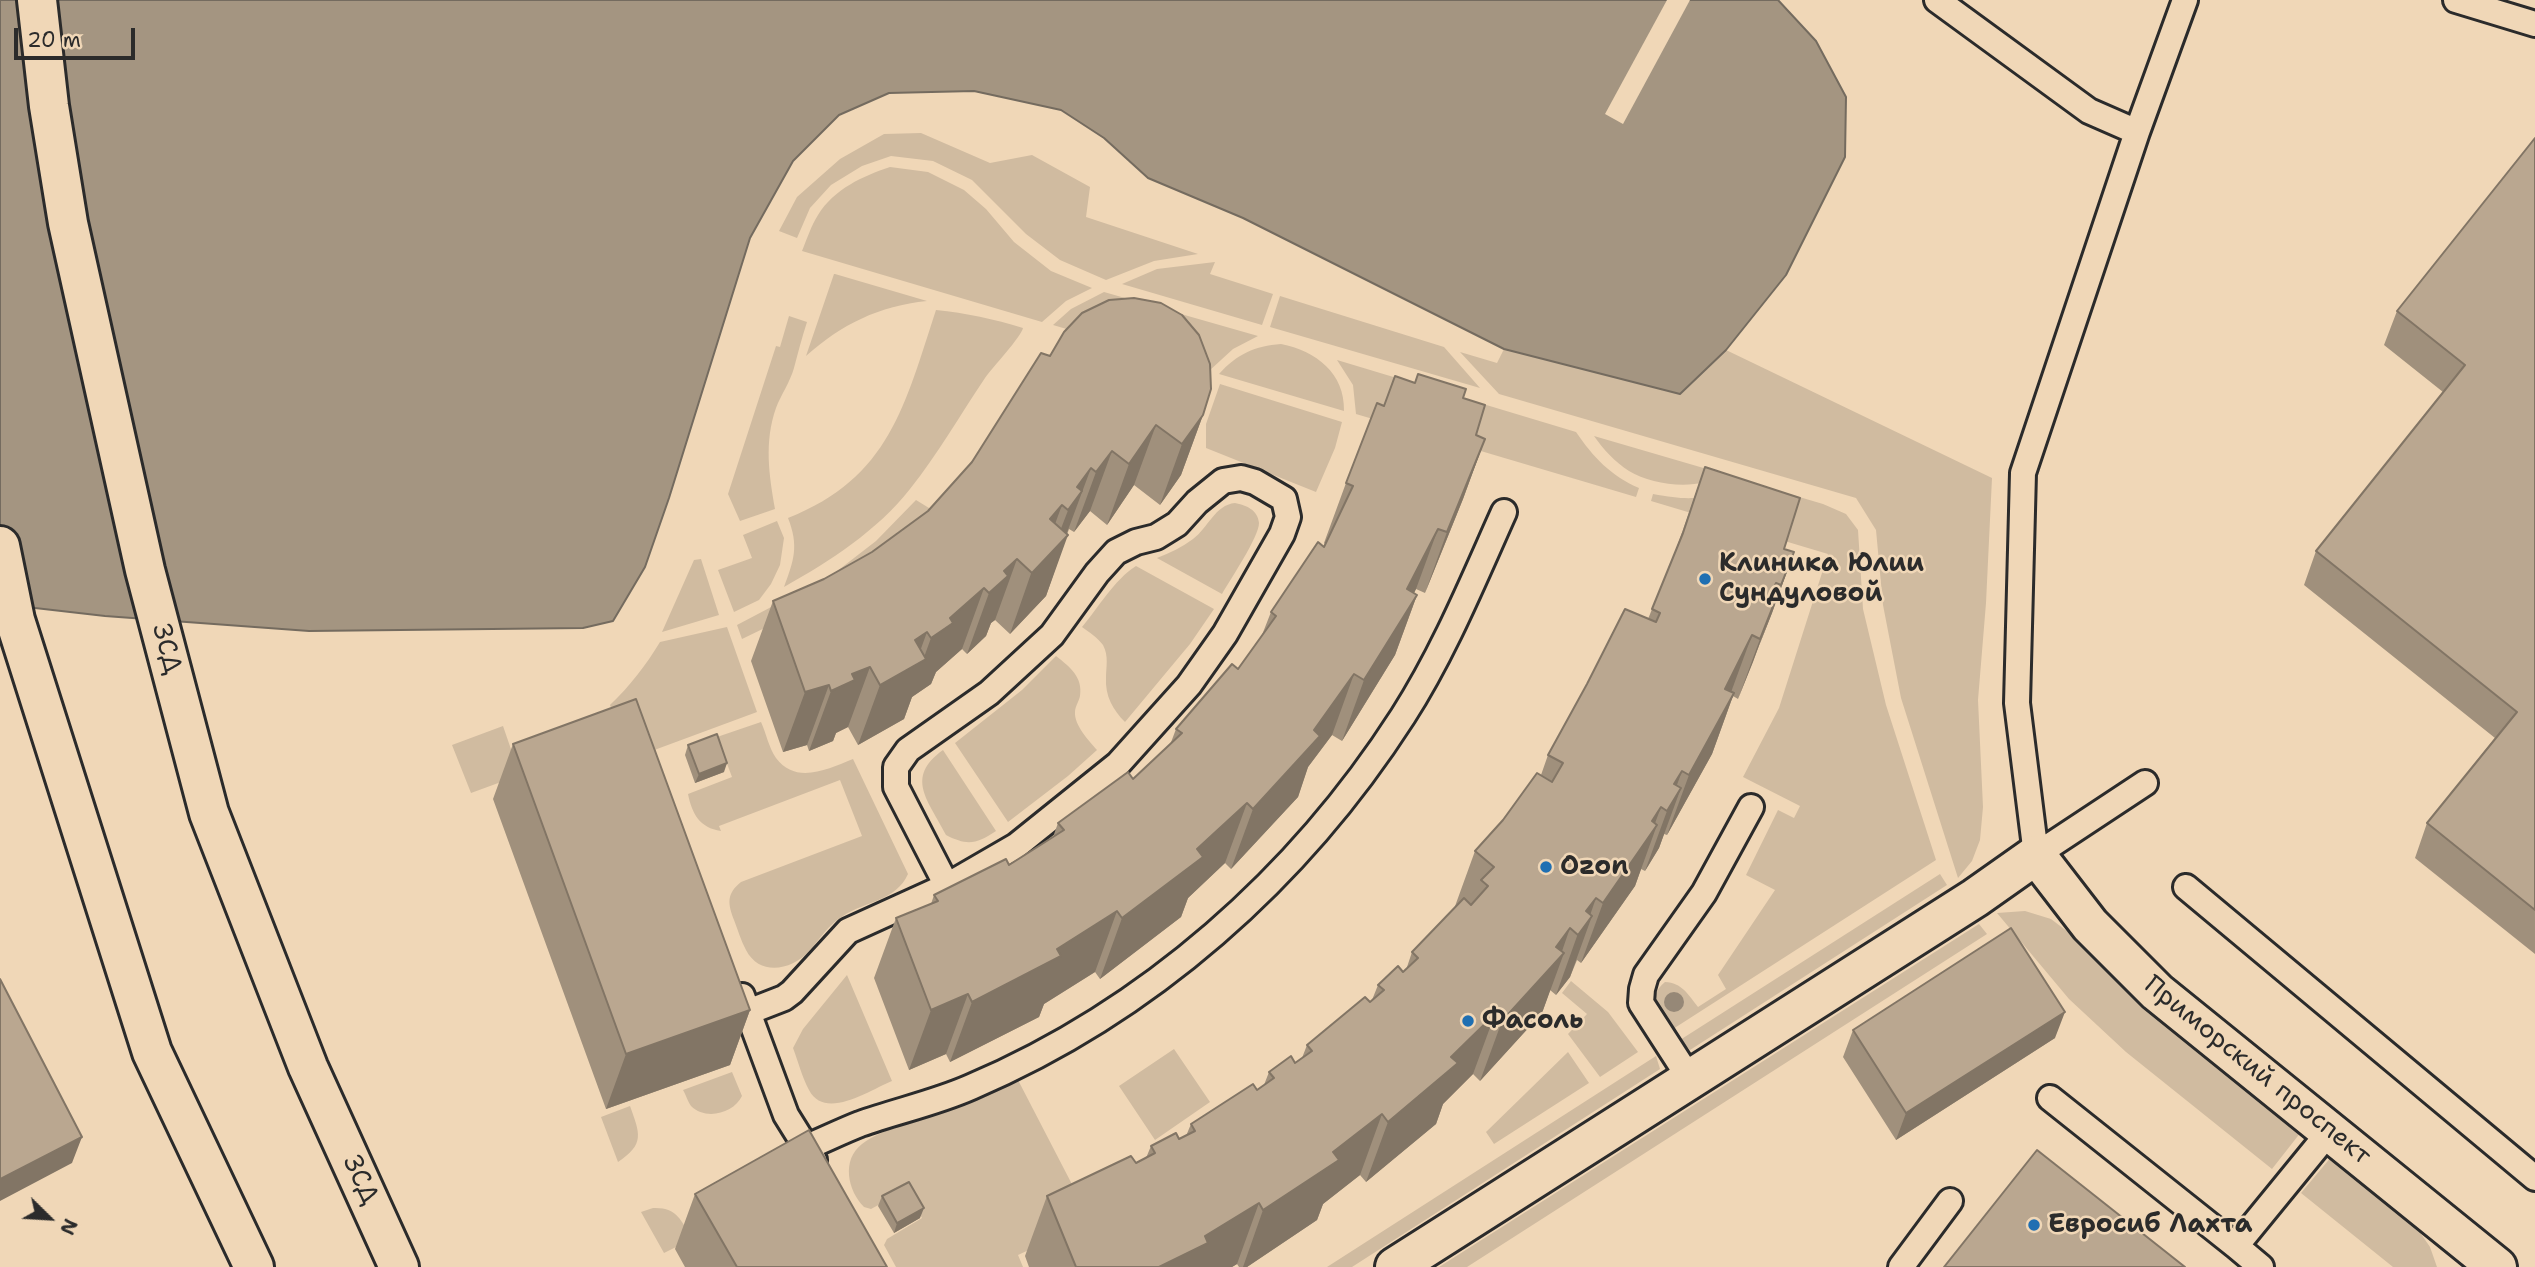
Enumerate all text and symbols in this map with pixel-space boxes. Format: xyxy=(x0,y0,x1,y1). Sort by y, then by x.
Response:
scale bar xyxy=(18,14,138,58)
text: 20 m xyxy=(27,26,81,54)
place label: Клиника Юлии Сундуловой xyxy=(1719,548,1924,610)
marker: Клиника Юлии Сундуловой xyxy=(1697,571,1713,587)
street label: ЗСД xyxy=(144,621,188,677)
place label: Ozon xyxy=(1560,851,1629,883)
marker: Ozon xyxy=(1538,859,1554,875)
street label: Приморский проспект xyxy=(2137,970,2377,1172)
place label: Фасоль xyxy=(1482,1005,1583,1037)
marker: Фасоль xyxy=(1460,1013,1476,1029)
street label: ЗСД xyxy=(335,1150,385,1210)
north arrow xyxy=(14,1183,84,1253)
place label: Евросиб Лахта xyxy=(2048,1209,2252,1241)
text: N xyxy=(54,1215,83,1239)
marker: Евросиб Лахта xyxy=(2026,1217,2042,1233)

